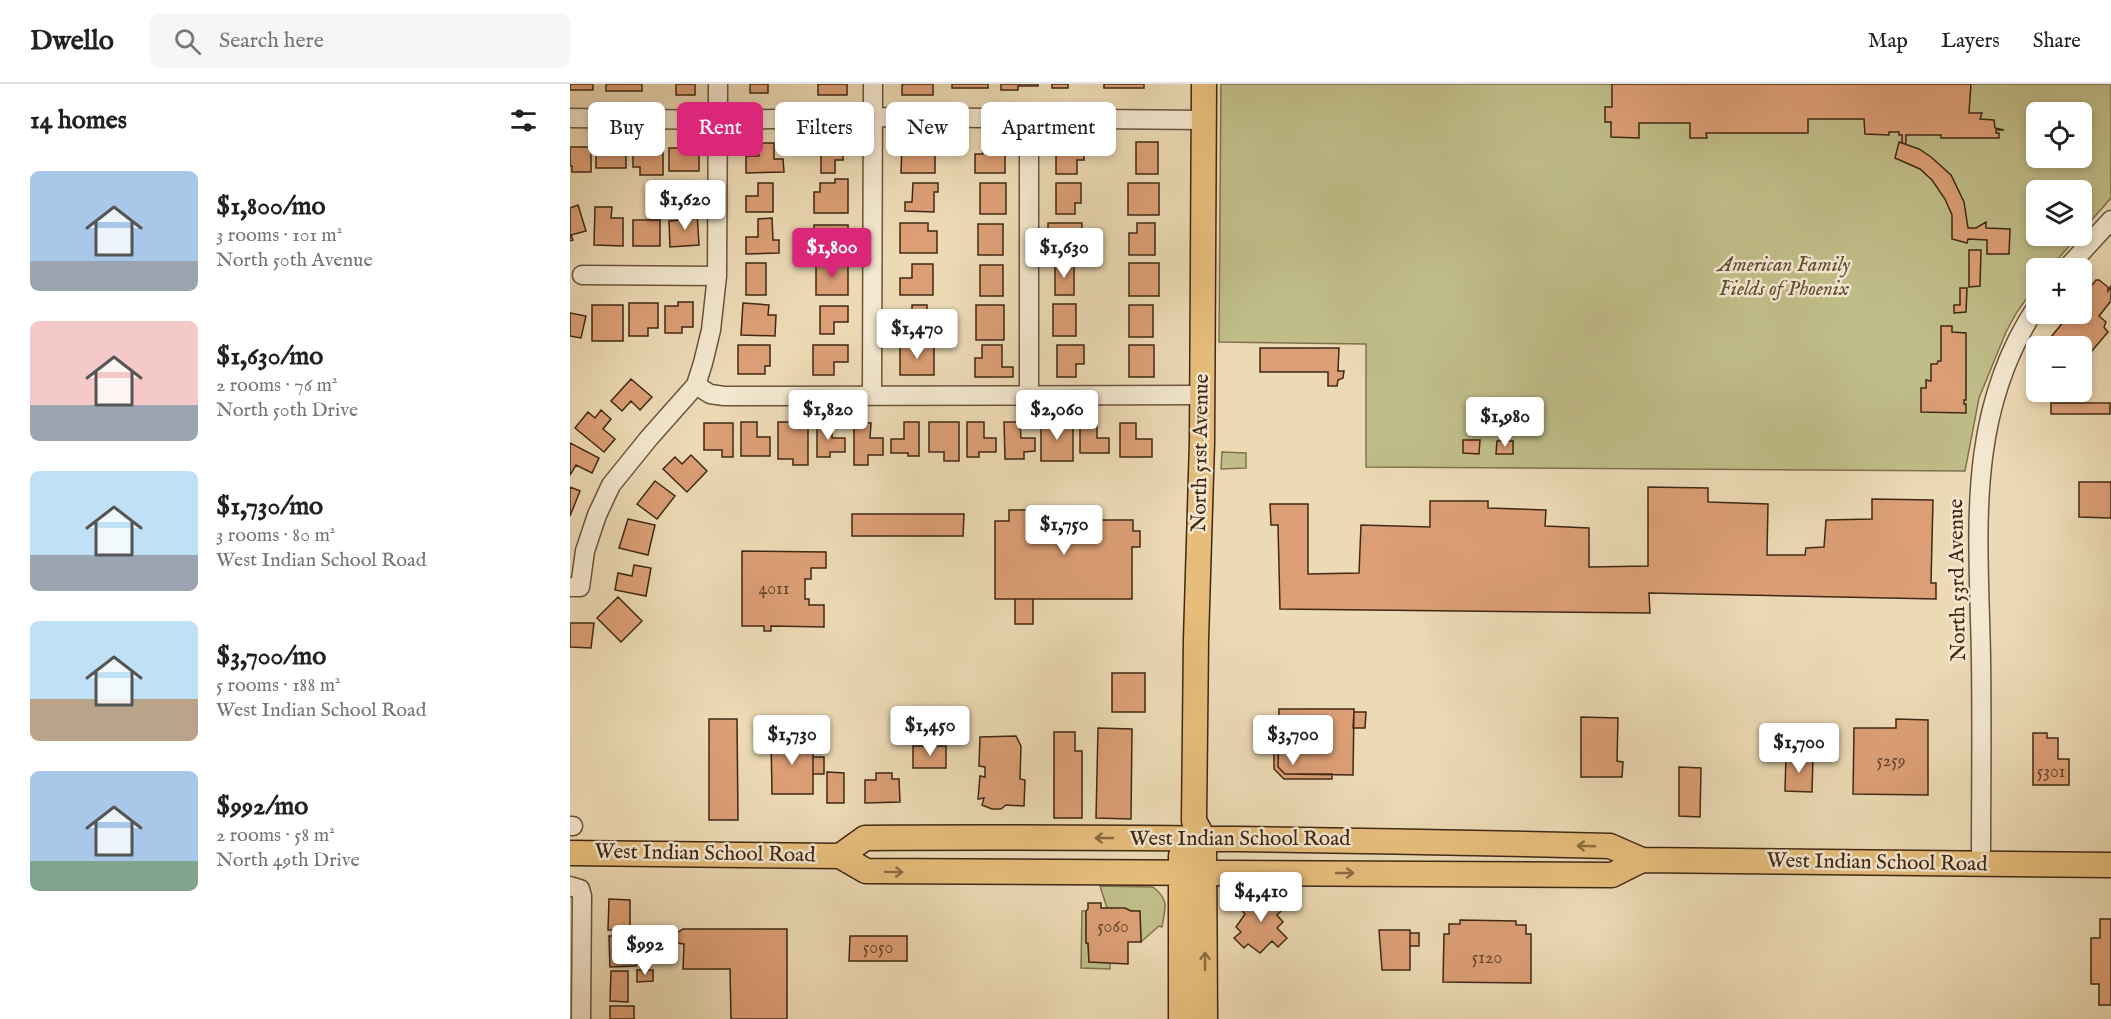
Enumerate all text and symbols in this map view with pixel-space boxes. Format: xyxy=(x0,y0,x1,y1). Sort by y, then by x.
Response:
search box xyxy=(150,14,570,68)
text: Dwello xyxy=(30,24,114,59)
icon: search xyxy=(171,25,204,58)
text: Search here xyxy=(219,27,324,55)
text: Map xyxy=(1868,28,1908,55)
text: Layers xyxy=(1941,28,2000,55)
text: Share xyxy=(2033,28,2081,55)
chip: Buy xyxy=(588,102,665,156)
chip: Rent xyxy=(677,102,763,156)
chip: Filters xyxy=(775,102,874,156)
chip: New xyxy=(886,102,969,156)
chip: Apartment xyxy=(981,102,1116,156)
map controls xyxy=(2026,102,2092,402)
button: locate xyxy=(2026,102,2092,168)
text: 14 homes xyxy=(30,104,127,137)
icon: filters xyxy=(507,104,540,137)
pin: $1,620 xyxy=(636,180,734,231)
button: layers xyxy=(2026,180,2092,246)
text: $1,620 xyxy=(659,187,711,212)
text: $1,800/mo xyxy=(216,190,326,223)
icon: home xyxy=(78,195,150,267)
text: 3 rooms · 101 m² xyxy=(216,223,342,248)
pin: $1,800 xyxy=(783,228,881,279)
pin: $1,630 xyxy=(1015,228,1113,279)
text: $1,800 xyxy=(806,235,858,260)
text: $1,630 xyxy=(1039,235,1089,260)
text: North 50th Avenue xyxy=(216,248,373,273)
park label: American Family Fields of Phoenix xyxy=(1716,252,1850,303)
button: + xyxy=(2026,258,2092,324)
pin: $1,470 xyxy=(868,309,966,360)
text: $1,470 xyxy=(891,316,943,341)
button: − xyxy=(2026,336,2092,402)
text: $1,630/mo xyxy=(216,340,323,373)
icon: home xyxy=(78,345,150,417)
text: 2 rooms · 76 m² xyxy=(216,373,337,398)
street label: North 51st Avenue xyxy=(1186,373,1216,532)
pin: $1,820 xyxy=(779,390,877,441)
pin: $2,060 xyxy=(1008,390,1106,441)
text: $1,820 xyxy=(803,397,853,422)
text: $2,060 xyxy=(1030,397,1084,422)
pin: $1,980 xyxy=(1456,397,1554,448)
text: North 50th Drive xyxy=(216,398,358,423)
text: $1,980 xyxy=(1480,404,1530,429)
text: $1,730/mo xyxy=(216,490,323,523)
icon: home xyxy=(78,495,150,567)
street label: North 53rd Avenue xyxy=(1943,498,1973,662)
pin: $1,750 xyxy=(1015,505,1113,556)
text: $1,750 xyxy=(1039,512,1089,537)
text: 3 rooms · 80 m² xyxy=(216,523,335,548)
text: West Indian School Road xyxy=(216,548,426,573)
house number: 4011 xyxy=(759,578,789,601)
text: $3,700/mo xyxy=(216,640,326,673)
icon: home xyxy=(78,645,150,717)
text: 5 rooms · 188 m² xyxy=(216,673,341,698)
text: West Indian School Road xyxy=(216,698,426,723)
pin: $1,450 xyxy=(881,706,979,757)
text: $1,450 xyxy=(904,713,956,738)
pin: $1,730 xyxy=(743,715,841,766)
pin: $3,700 xyxy=(1244,715,1342,766)
text: $1,730 xyxy=(767,722,817,747)
text: $3,700 xyxy=(1267,722,1319,747)
pin: $1,700 xyxy=(1750,723,1848,774)
text: $1,700 xyxy=(1773,730,1825,755)
house number: 5259 xyxy=(1876,750,1906,773)
house number: 5301 xyxy=(2037,761,2065,784)
text: $992/mo xyxy=(216,790,308,823)
icon: home xyxy=(78,795,150,867)
text: 2 rooms · 58 m² xyxy=(216,823,335,848)
street label: West Indian School Road xyxy=(1130,826,1351,853)
one-way arrow xyxy=(1094,832,1114,844)
street label: West Indian School Road xyxy=(594,839,816,869)
one-way arrow xyxy=(1577,840,1597,851)
text: North 49th Drive xyxy=(216,848,360,873)
street label: West Indian School Road xyxy=(1766,848,1988,878)
one-way arrow xyxy=(884,866,904,878)
one-way arrow xyxy=(1334,867,1354,879)
pin: $4,410 xyxy=(1212,872,1310,923)
text: $4,410 xyxy=(1234,879,1288,904)
house number: 5060 xyxy=(1097,916,1129,939)
pin: $992 xyxy=(609,925,681,976)
text: $992 xyxy=(626,932,664,957)
house number: 5050 xyxy=(863,937,893,960)
house number: 5120 xyxy=(1472,947,1502,970)
one-way arrow xyxy=(1199,951,1211,971)

